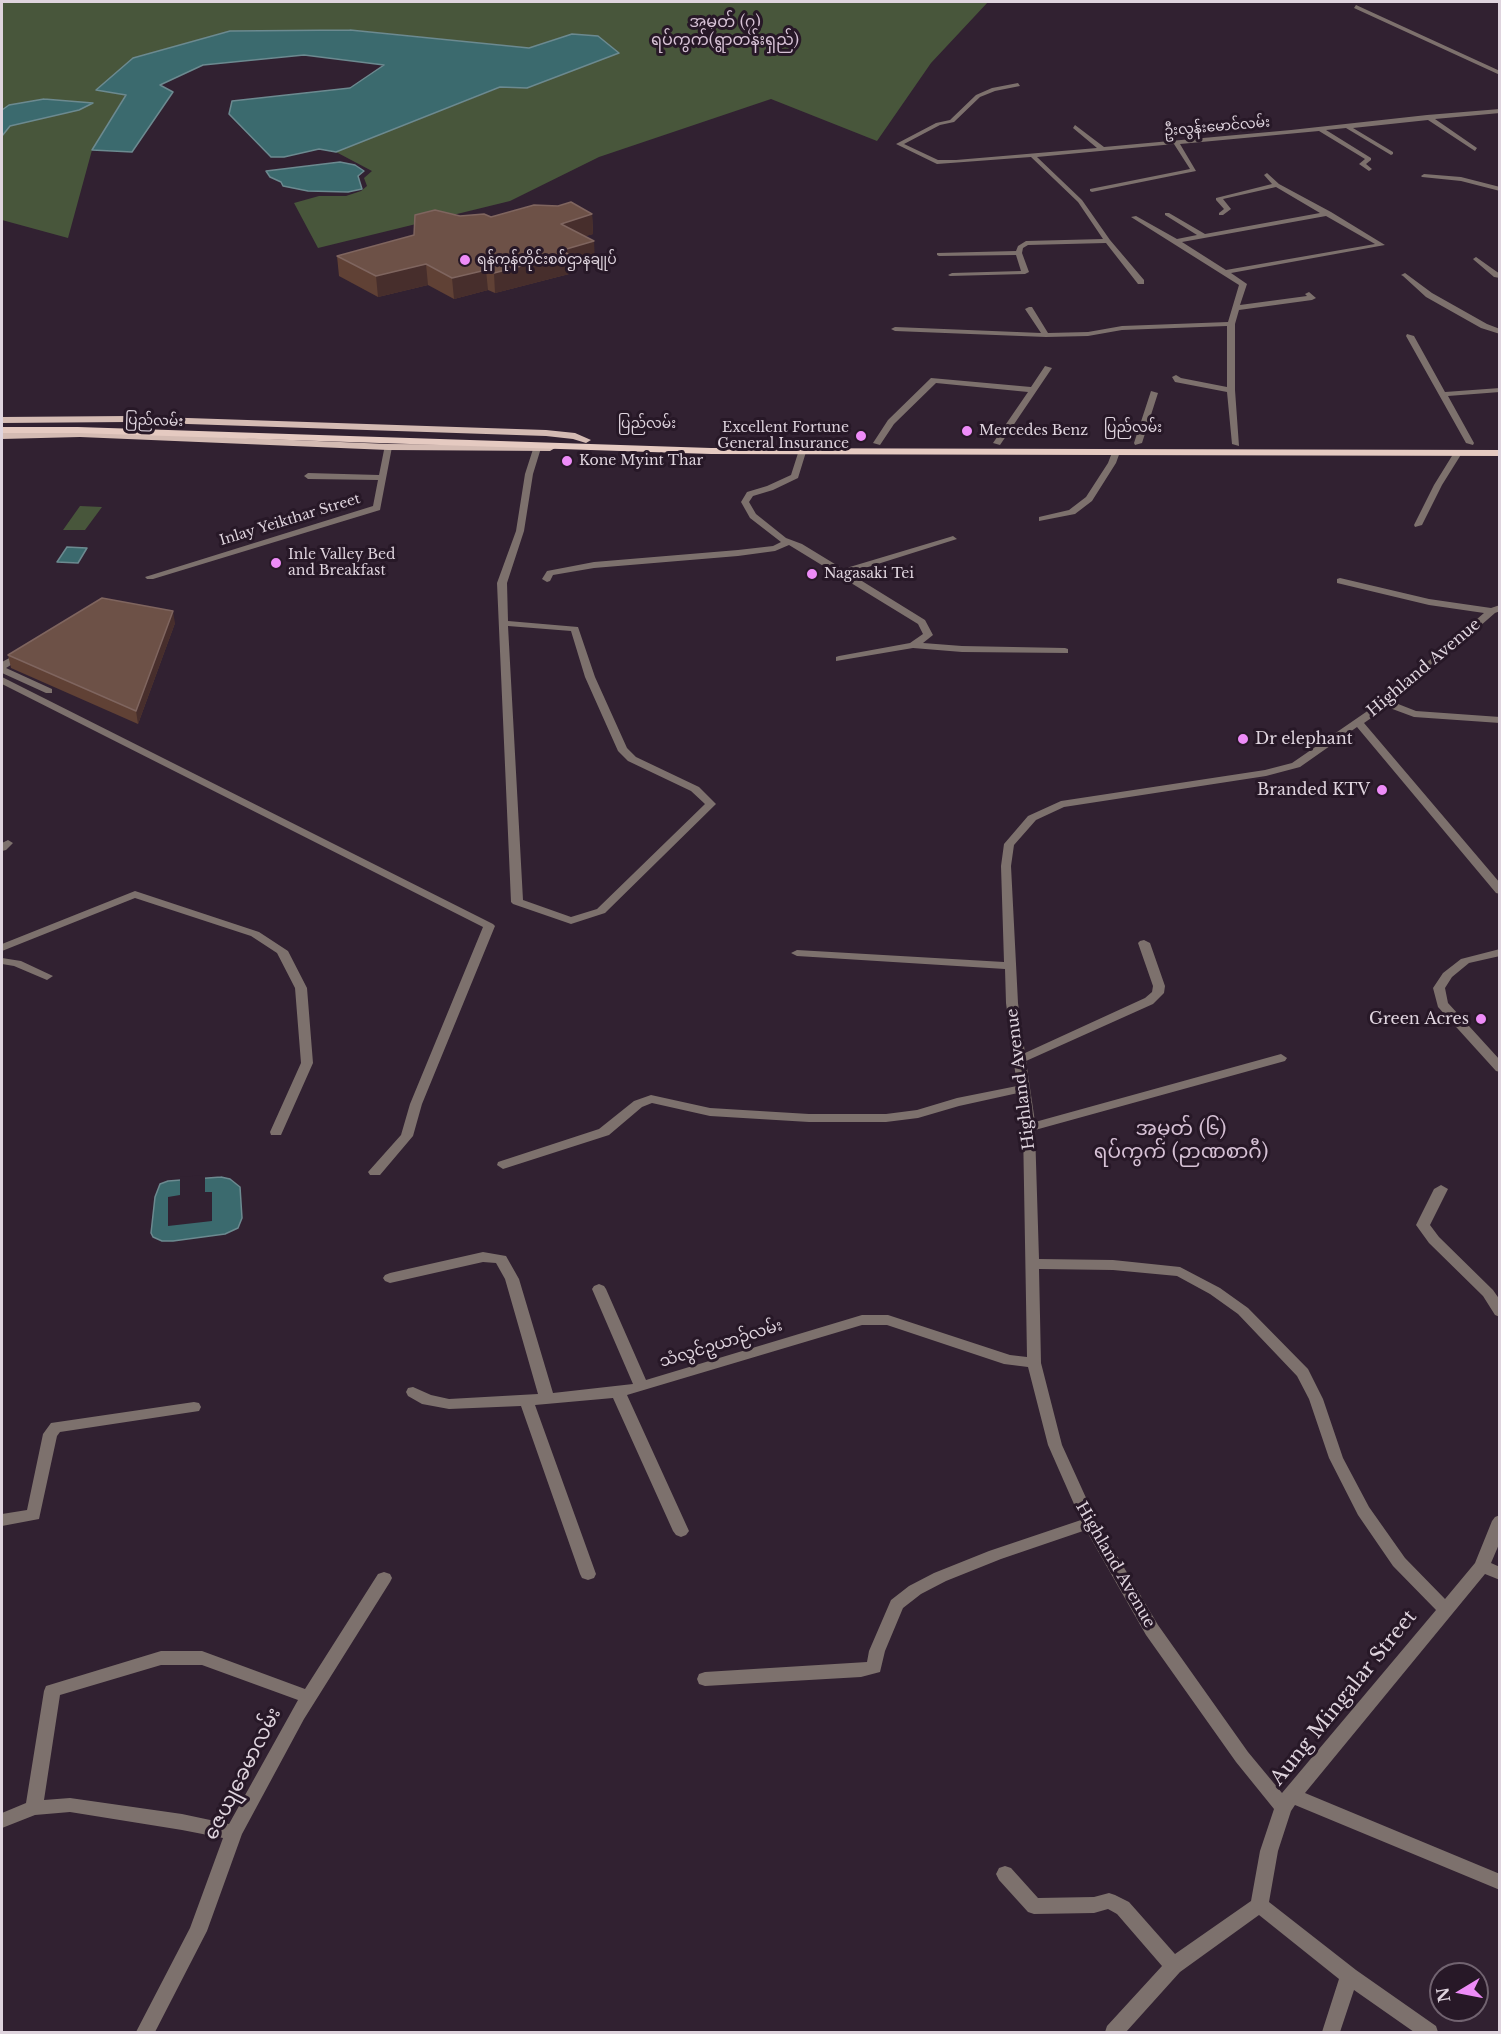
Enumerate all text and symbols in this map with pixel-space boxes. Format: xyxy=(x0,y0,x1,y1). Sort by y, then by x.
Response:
district label: အမှတ် (၇) ရပ်ကွက်(ရွာတန်းရှည်) xyxy=(651,12,799,50)
street label: ဦးလွန်းမောင်လမ်း xyxy=(1163,114,1271,140)
place label: ရန်ကုန်တိုင်းစစ်ဌာနချုပ် xyxy=(477,252,617,268)
marker: ရန်ကုန်တိုင်းစစ်ဌာနချုပ် xyxy=(458,253,472,267)
street label: ပြည်လမ်း xyxy=(125,412,183,430)
street label: ပြည်လမ်း xyxy=(618,416,676,432)
place label: Excellent Fortune General Insurance xyxy=(717,420,849,452)
street label: ပြည်လမ်း xyxy=(1104,420,1162,436)
place label: Mercedes Benz xyxy=(979,423,1088,439)
marker: Mercedes Benz xyxy=(960,424,974,438)
marker: Excellent Fortune General Insurance xyxy=(854,429,868,443)
place label: Kone Myint Thar xyxy=(579,453,703,469)
marker: Kone Myint Thar xyxy=(560,454,574,468)
street label: Inlay Yeikthar Street xyxy=(218,491,362,549)
place label: Inle Valley Bed and Breakfast xyxy=(288,547,396,580)
marker: Inle Valley Bed and Breakfast xyxy=(269,556,283,570)
place label: Nagasaki Tei xyxy=(824,566,914,582)
marker: Nagasaki Tei xyxy=(805,567,819,581)
street label: Highland Avenue xyxy=(1363,615,1485,721)
place label: Dr elephant xyxy=(1255,729,1353,749)
marker: Dr elephant xyxy=(1236,732,1250,746)
place label: Branded KTV xyxy=(1257,780,1370,800)
marker: Branded KTV xyxy=(1375,783,1389,797)
street label: Highland Avenue xyxy=(1003,1007,1039,1151)
place label: Green Acres xyxy=(1369,1009,1469,1029)
marker: Green Acres xyxy=(1474,1012,1488,1026)
district label: အမှတ် (၆) ရပ်ကွက် (ဉာဏစာဂီ) xyxy=(1094,1117,1268,1164)
street label: သံလွင်ဥယာဉ်လမ်း xyxy=(657,1316,785,1372)
street label: Highland Avenue xyxy=(1071,1499,1159,1631)
street label: Aung Mingalar Street xyxy=(1266,1606,1422,1790)
street label: ဇေယျခေမာလမ်း xyxy=(199,1704,287,1844)
north arrow xyxy=(1429,1962,1489,2022)
text: N xyxy=(1432,1986,1454,2004)

